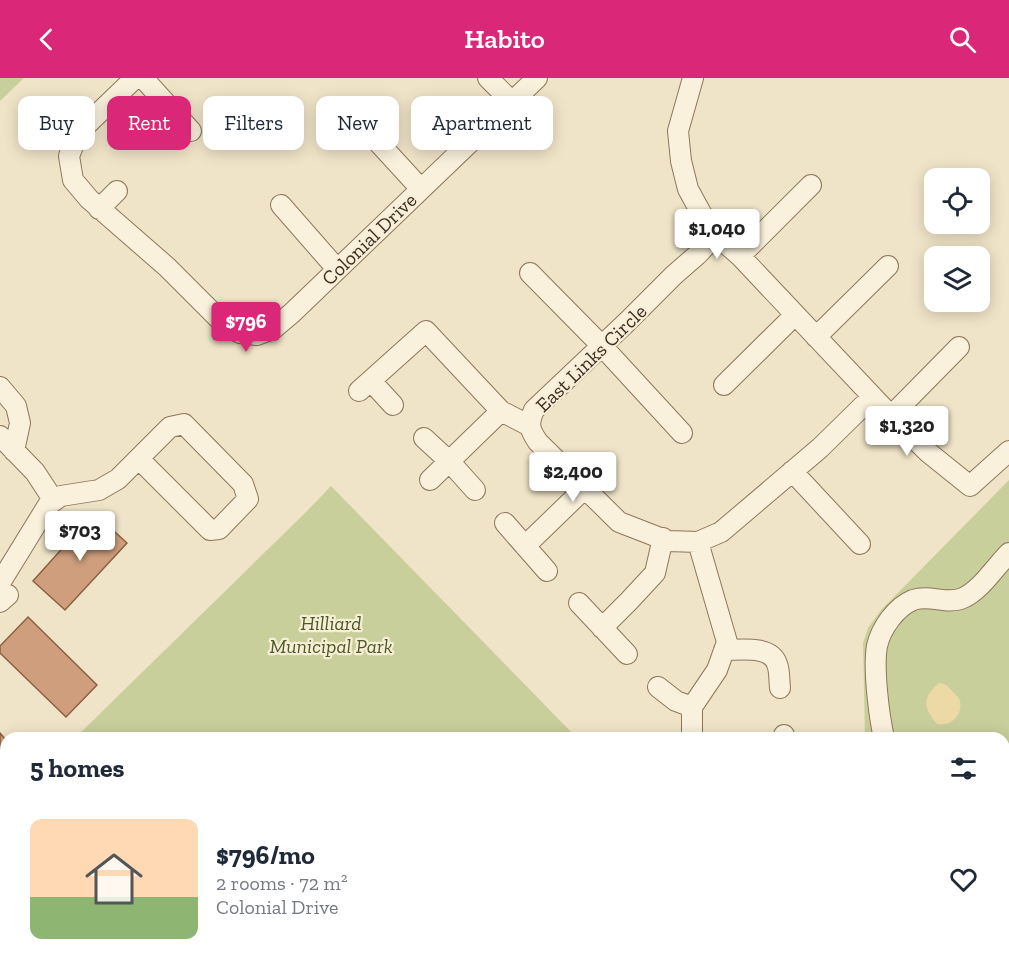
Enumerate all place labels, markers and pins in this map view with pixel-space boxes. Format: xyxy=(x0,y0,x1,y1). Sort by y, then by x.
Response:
pin: $1,040 xyxy=(668,209,766,260)
pin: $796 xyxy=(210,302,282,353)
pin: $1,320 xyxy=(858,406,956,457)
pin: $2,400 xyxy=(524,452,622,503)
pin: $703 xyxy=(44,511,116,562)

